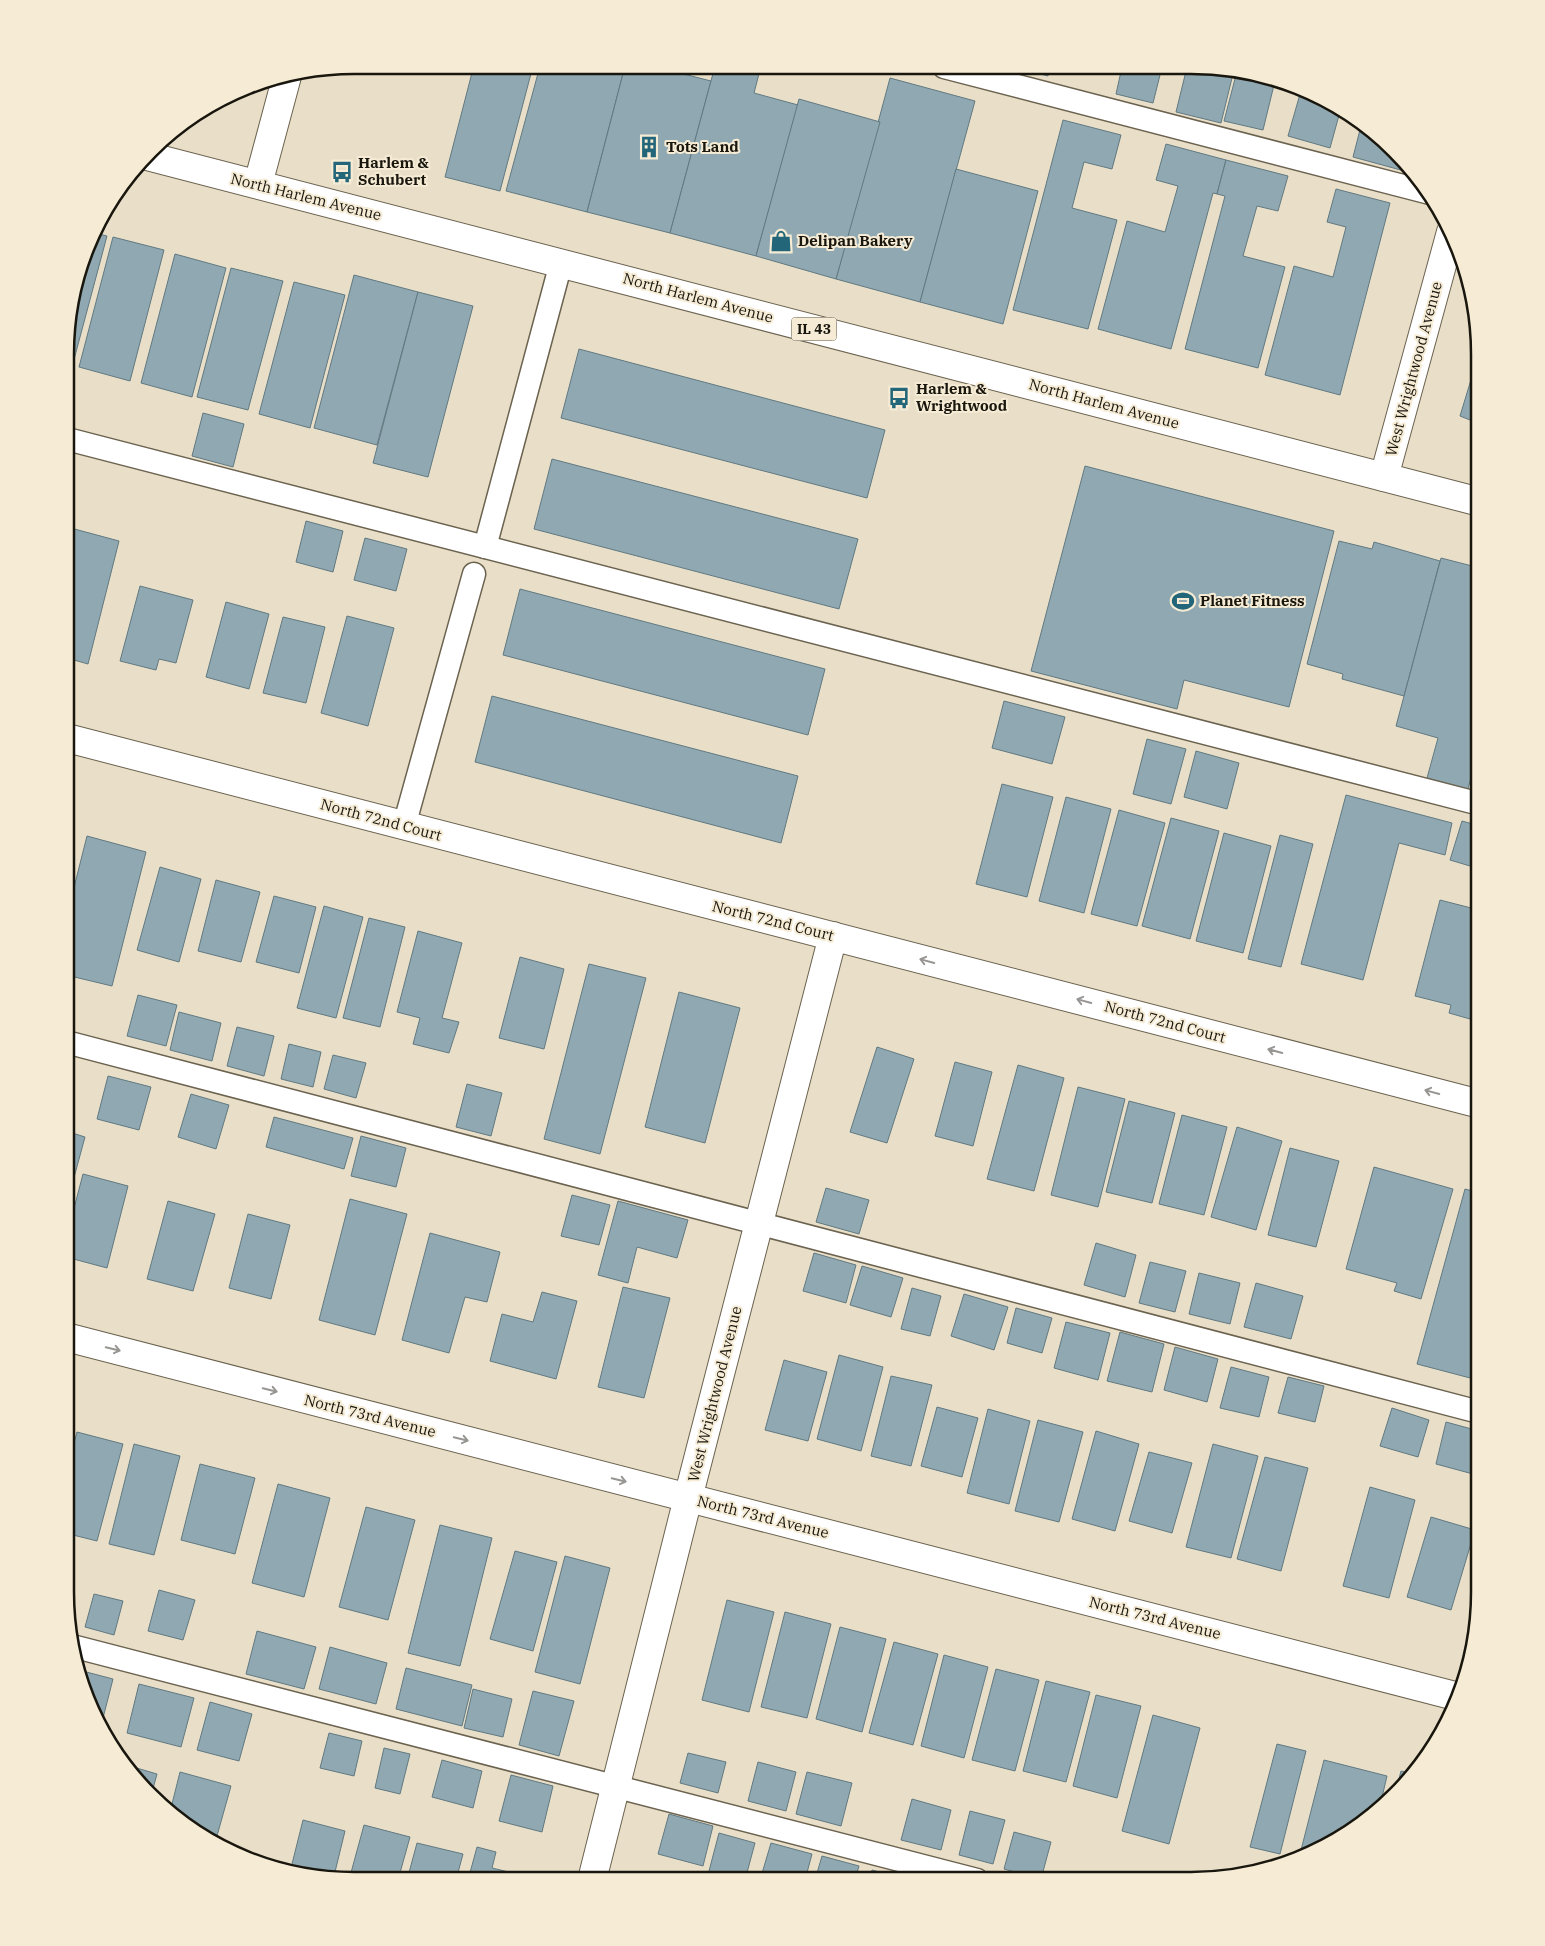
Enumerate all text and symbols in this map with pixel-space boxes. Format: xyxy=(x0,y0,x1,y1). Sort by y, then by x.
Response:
building icon: Tots Land xyxy=(636,134,662,160)
place label: Tots Land xyxy=(666,137,739,156)
place label: Harlem & Schubert xyxy=(358,153,429,189)
bus stop icon: Harlem & Schubert xyxy=(329,159,355,185)
street label: North Harlem Avenue xyxy=(229,169,383,224)
shop icon: Delipan Bakery xyxy=(768,228,794,254)
place label: Delipan Bakery xyxy=(798,231,913,250)
street label: North Harlem Avenue xyxy=(621,268,775,327)
street label: West Wrightwood Avenue xyxy=(1381,279,1446,458)
road number: IL 43 xyxy=(792,318,836,340)
street label: North Harlem Avenue xyxy=(1027,374,1181,433)
place label: Harlem & Wrightwood xyxy=(916,379,1008,415)
bus stop icon: Harlem & Wrightwood xyxy=(886,385,912,411)
sports icon: Planet Fitness xyxy=(1170,588,1196,614)
place label: Planet Fitness xyxy=(1200,591,1305,610)
street label: North 72nd Court xyxy=(318,794,444,845)
street label: North 72nd Court xyxy=(710,896,836,945)
one-way arrow xyxy=(919,955,935,965)
one-way arrow xyxy=(1076,996,1092,1006)
street label: North 72nd Court xyxy=(1102,996,1228,1047)
one-way arrow xyxy=(1268,1046,1284,1055)
one-way arrow xyxy=(1425,1086,1441,1096)
street label: West Wrightwood Avenue xyxy=(683,1304,746,1484)
one-way arrow xyxy=(104,1345,120,1355)
one-way arrow xyxy=(262,1386,278,1395)
street label: North 73rd Avenue xyxy=(302,1390,438,1441)
one-way arrow xyxy=(453,1435,469,1445)
one-way arrow xyxy=(610,1476,626,1485)
street label: North 73rd Avenue xyxy=(695,1491,831,1542)
street label: North 73rd Avenue xyxy=(1087,1592,1223,1643)

